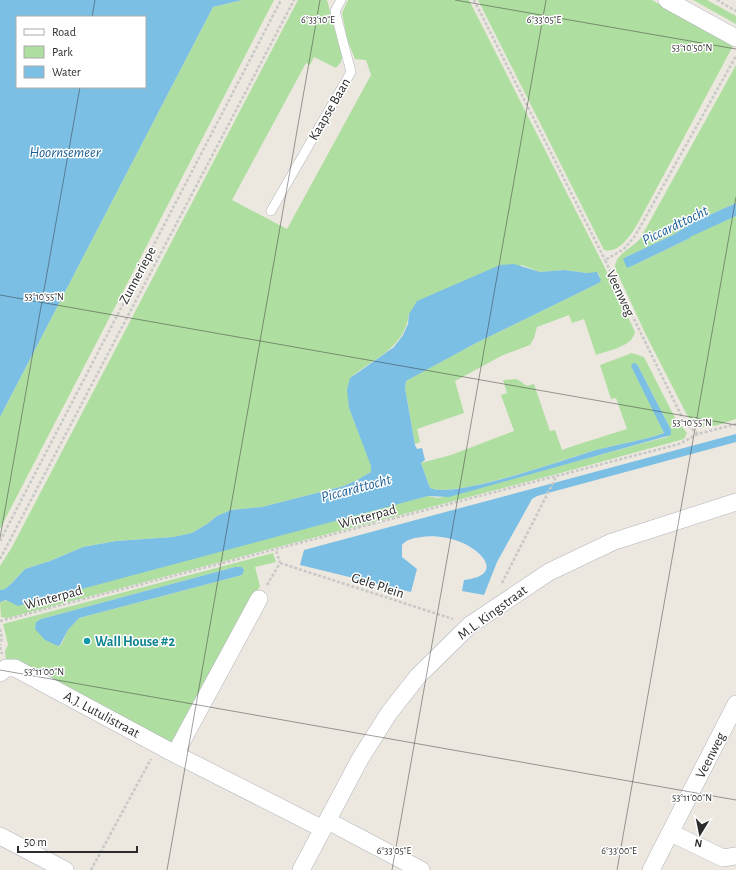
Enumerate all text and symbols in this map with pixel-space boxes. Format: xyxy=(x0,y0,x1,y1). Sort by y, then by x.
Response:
text: 6°33'10"E xyxy=(301,15,335,25)
text: 6°33'05"E xyxy=(527,15,561,25)
legend xyxy=(16,16,146,88)
text: Road xyxy=(52,26,76,38)
text: 53°10'50"N xyxy=(672,43,712,53)
text: Park xyxy=(52,46,73,58)
text: Water xyxy=(52,66,81,78)
street label: Kaapse Baan xyxy=(307,76,353,143)
water label: Hoornsemeer xyxy=(29,145,102,160)
water label: Piccardttocht xyxy=(640,203,711,248)
street label: Zunneriepe xyxy=(117,244,159,307)
street label: Veenweg xyxy=(603,268,637,319)
text: 53°10'55"N xyxy=(24,292,64,302)
text: 53°10'55"N xyxy=(672,418,712,428)
water label: Piccardttocht xyxy=(320,472,393,505)
street label: Winterpad xyxy=(337,503,398,531)
street label: Gele Plein xyxy=(350,571,406,601)
street label: M.L. Kingstraat xyxy=(455,583,530,643)
street label: Winterpad xyxy=(23,584,84,612)
place label: Wall House #2 xyxy=(95,635,176,649)
marker: Wall House #2 xyxy=(82,636,92,646)
text: 53°11'00"N xyxy=(24,667,64,677)
street label: A.J. Lutulistraat xyxy=(61,689,142,741)
street label: Veenweg xyxy=(693,730,728,781)
text: 53°11'00"N xyxy=(672,793,712,803)
north arrow xyxy=(680,814,720,854)
scale bar xyxy=(18,828,137,854)
text: 50 m xyxy=(24,836,47,848)
text: N xyxy=(694,837,703,849)
text: 6°33'05"E xyxy=(377,846,411,856)
text: 6°33'00"E xyxy=(601,846,637,856)

